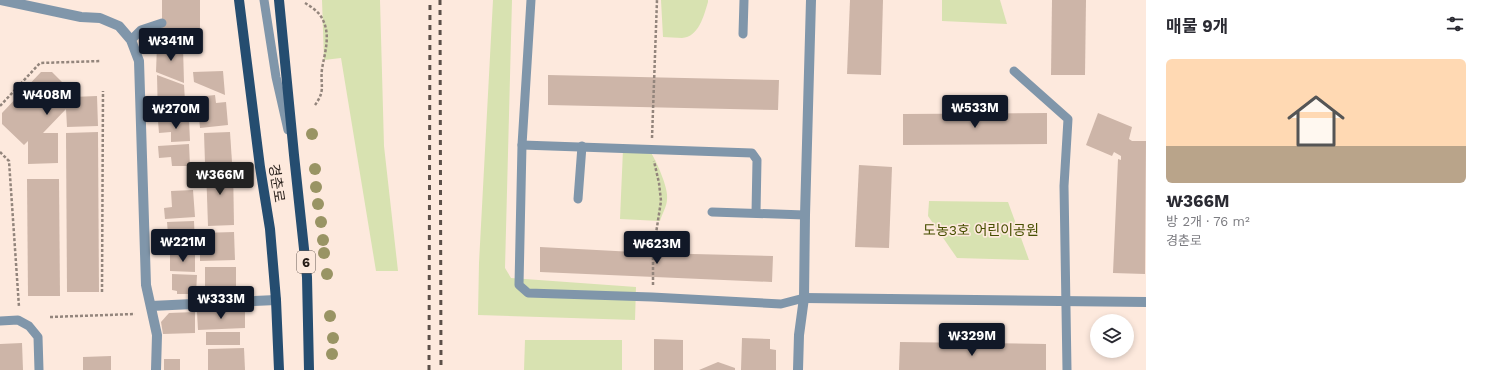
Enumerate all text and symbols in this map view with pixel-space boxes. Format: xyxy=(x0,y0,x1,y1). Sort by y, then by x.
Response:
icon: filters xyxy=(1444,13,1466,35)
text: 매물 9개 xyxy=(1166,16,1228,36)
pin: ₩341M xyxy=(143,28,199,62)
text: ₩341M xyxy=(148,33,194,48)
pin: ₩408M xyxy=(19,82,75,116)
icon: home xyxy=(1280,85,1352,157)
text: ₩408M xyxy=(22,87,72,102)
pin: ₩533M xyxy=(947,95,1003,129)
pin: ₩270M xyxy=(148,96,204,130)
text: ₩533M xyxy=(951,100,999,115)
text: ₩270M xyxy=(152,101,200,116)
pin: ₩366M xyxy=(192,162,248,196)
street label: 경춘로 xyxy=(266,163,288,203)
text: ₩366M xyxy=(196,167,244,182)
text: ₩366M xyxy=(1166,191,1229,211)
text: 방 2개 · 76 m² xyxy=(1166,214,1250,229)
park label: 도농3호 어린이공원 xyxy=(923,222,1039,238)
pin: ₩221M xyxy=(155,229,211,263)
pin: ₩623M xyxy=(629,231,685,265)
text: 경춘로 xyxy=(1166,233,1202,248)
text: ₩221M xyxy=(160,234,206,249)
text: ₩623M xyxy=(633,236,681,251)
road number: 6 xyxy=(297,251,315,273)
pin: ₩333M xyxy=(193,286,249,320)
text: ₩333M xyxy=(197,291,245,306)
map controls xyxy=(1090,314,1134,358)
button: layers xyxy=(1090,314,1134,358)
pin: ₩329M xyxy=(944,323,1000,357)
text: ₩329M xyxy=(948,328,996,343)

